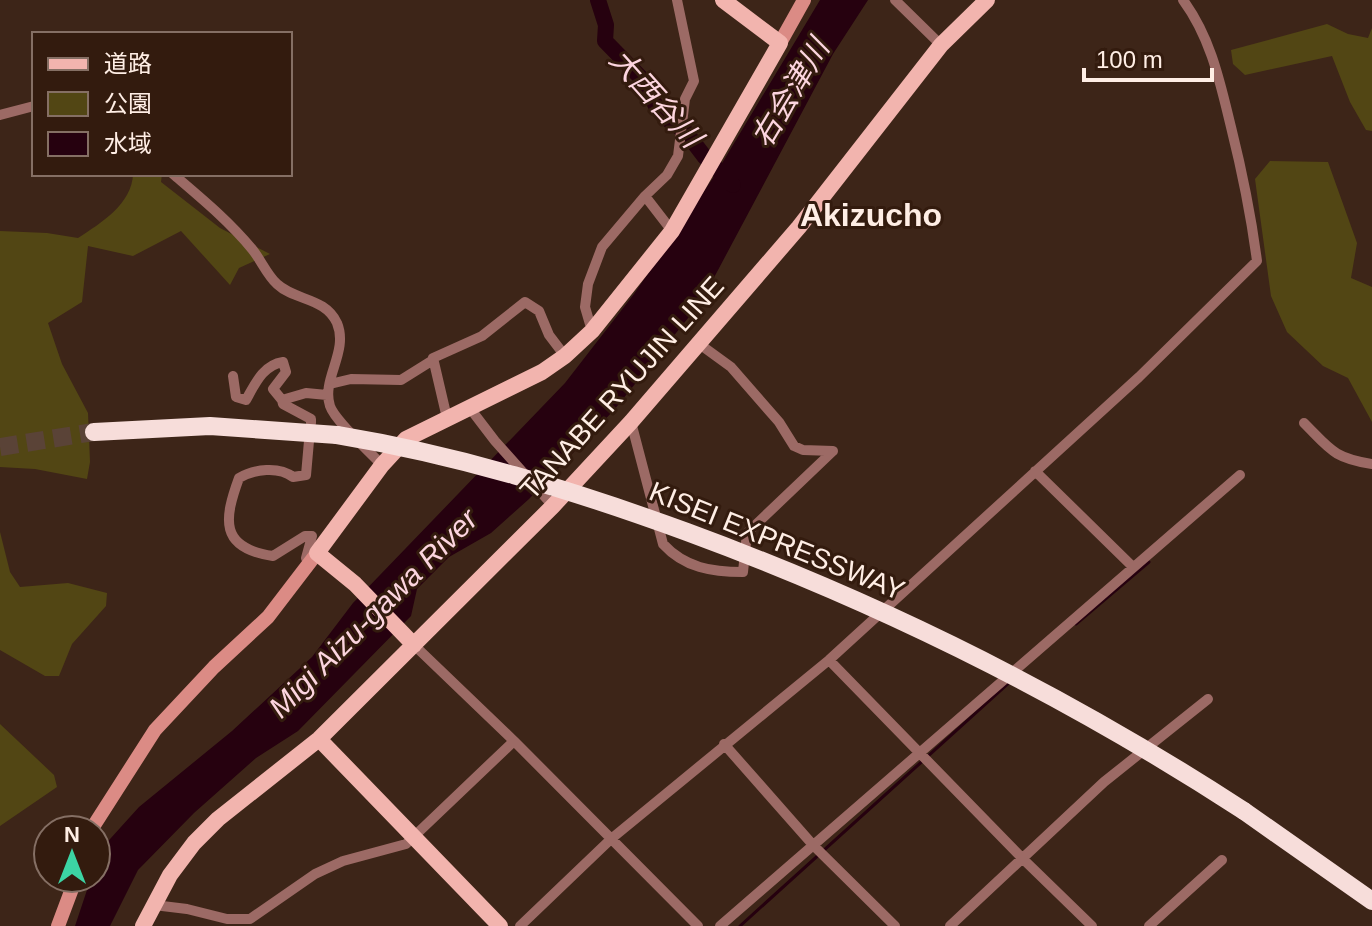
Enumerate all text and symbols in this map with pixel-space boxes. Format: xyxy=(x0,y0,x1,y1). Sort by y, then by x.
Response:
water label: 右会津川 xyxy=(745,31,837,153)
legend xyxy=(32,32,292,176)
scale bar xyxy=(1084,32,1212,82)
water label: 大西谷川 xyxy=(604,42,710,156)
text: 100 m xyxy=(1096,46,1163,73)
text: 道路 xyxy=(104,50,152,77)
text: 公園 xyxy=(104,90,152,117)
text: 水域 xyxy=(104,130,152,157)
district label: Akizucho xyxy=(800,197,942,233)
street label: TANABE RYUJIN LINE xyxy=(514,270,730,506)
street label: KISEI EXPRESSWAY xyxy=(645,476,909,606)
water label: Migi Aizu-gawa River xyxy=(262,501,485,724)
north arrow xyxy=(32,814,112,894)
text: N xyxy=(64,822,80,847)

